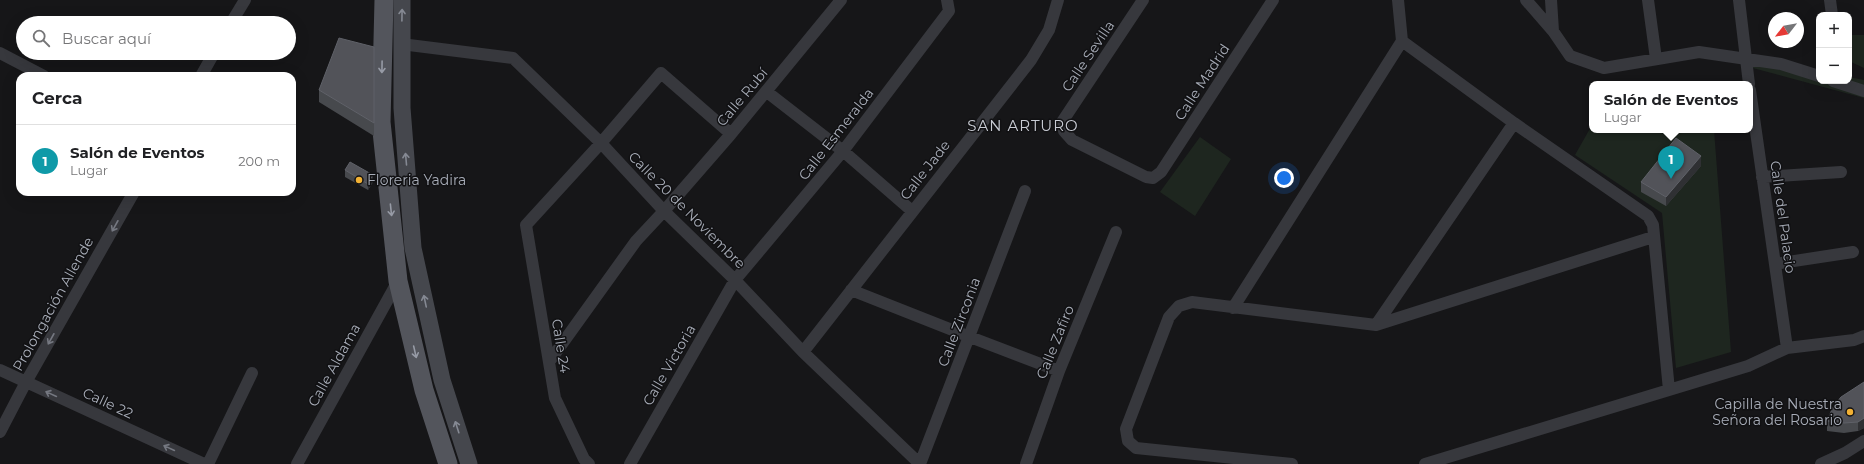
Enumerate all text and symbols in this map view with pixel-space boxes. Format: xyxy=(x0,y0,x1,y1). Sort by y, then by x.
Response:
one-way arrow xyxy=(398,9,406,22)
north arrow xyxy=(1768,12,1804,48)
map controls xyxy=(1816,12,1852,84)
button: + xyxy=(1816,12,1852,48)
search box xyxy=(16,16,296,60)
street label: Calle Sevilla xyxy=(1058,17,1118,95)
icon: search xyxy=(30,27,52,49)
text: Buscar aquí xyxy=(62,29,151,48)
street label: Calle Madrid xyxy=(1171,40,1233,124)
button: − xyxy=(1816,48,1852,84)
one-way arrow xyxy=(378,60,386,73)
street label: Calle Rubí xyxy=(712,63,772,130)
popup xyxy=(1589,81,1753,133)
street label: Calle Esmeralda xyxy=(794,84,878,184)
text: Cerca xyxy=(32,88,82,108)
text: Salón de Eventos xyxy=(1604,90,1738,109)
text: Lugar xyxy=(1604,109,1642,125)
district label: SAN ARTURO xyxy=(967,116,1079,135)
street label: Calle Jade xyxy=(896,136,954,204)
text: Salón de Eventos xyxy=(70,143,205,162)
pin: 1 xyxy=(1658,146,1684,179)
street label: Calle 20 de Noviembre xyxy=(625,148,749,272)
text: 1 xyxy=(42,153,48,169)
text: 200 m xyxy=(238,153,280,169)
one-way arrow xyxy=(402,153,409,166)
street label: Calle del Palacio xyxy=(1766,160,1800,275)
text: Lugar xyxy=(70,162,108,178)
your location xyxy=(1274,168,1294,188)
place label: Floreria Yadira xyxy=(367,171,466,189)
marker: Floreria Yadira xyxy=(354,175,364,185)
one-way arrow xyxy=(387,203,394,216)
one-way arrow xyxy=(110,220,118,232)
street label: Prolongación Allende xyxy=(9,234,97,374)
street label: Calle Zirconia xyxy=(934,275,984,369)
one-way arrow xyxy=(420,295,428,308)
street label: Calle Zafiro xyxy=(1032,302,1078,381)
street label: Calle 24 xyxy=(548,318,574,375)
street label: Calle Aldama xyxy=(304,320,364,410)
street label: Calle Victoria xyxy=(639,321,699,409)
one-way arrow xyxy=(46,333,54,345)
one-way arrow xyxy=(412,345,420,358)
street label: Calle 22 xyxy=(80,384,136,423)
one-way arrow xyxy=(45,390,57,397)
place label: Capilla de Nuestra Señora del Rosario xyxy=(1712,395,1842,429)
marker: Capilla de Nuestra Señora del Rosario xyxy=(1845,407,1855,417)
one-way arrow xyxy=(453,421,460,434)
one-way arrow xyxy=(163,444,175,451)

